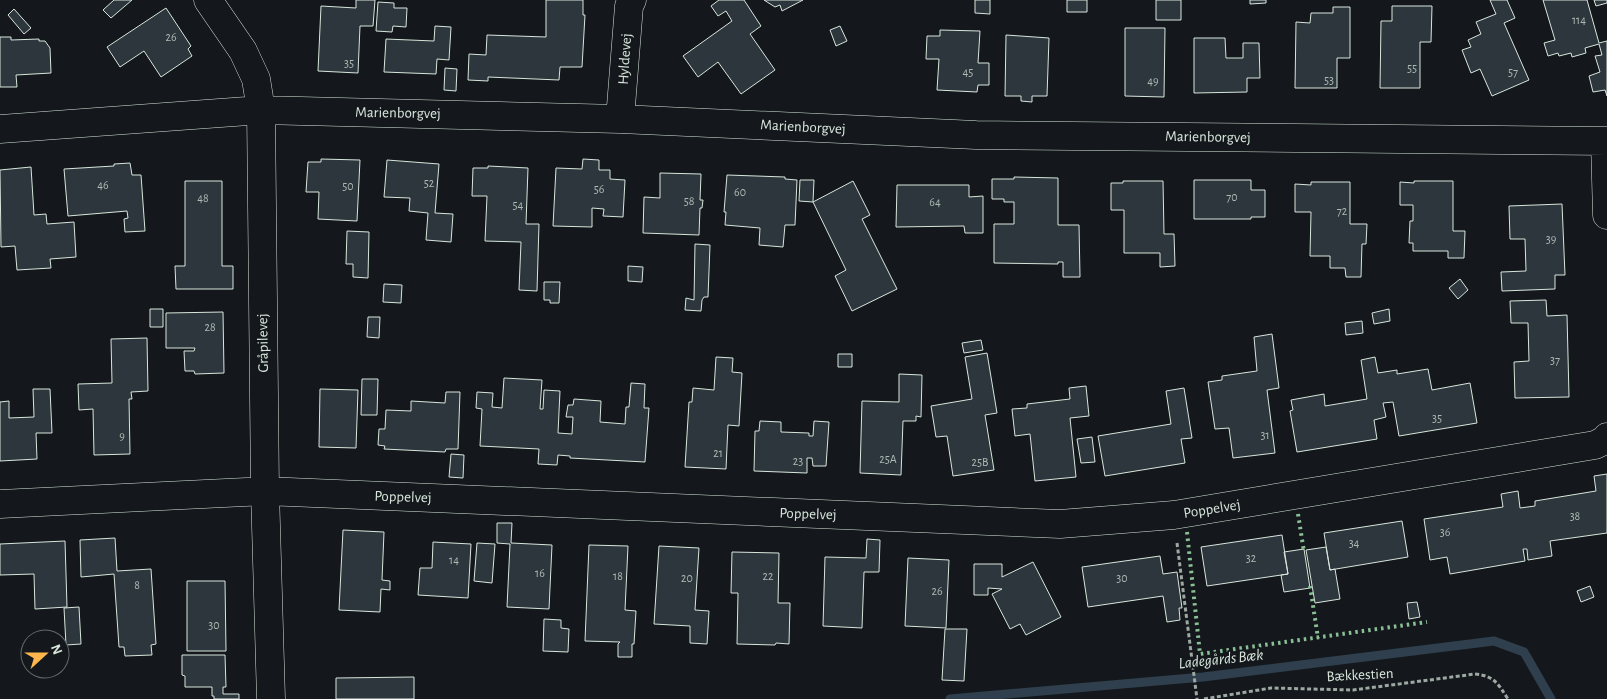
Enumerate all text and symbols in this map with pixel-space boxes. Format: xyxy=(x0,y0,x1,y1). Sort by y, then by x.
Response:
house number: 114 xyxy=(1572,14,1586,26)
house number: 26 xyxy=(165,31,177,43)
street label: Hyldevej xyxy=(616,33,634,85)
house number: 35 xyxy=(344,57,354,69)
house number: 55 xyxy=(1407,62,1417,74)
house number: 45 xyxy=(963,66,973,78)
house number: 57 xyxy=(1508,66,1518,78)
house number: 53 xyxy=(1324,74,1334,86)
house number: 49 xyxy=(1147,75,1159,87)
street label: Marienborgvej xyxy=(355,105,441,121)
street label: Marienborgvej xyxy=(760,117,846,137)
street label: Marienborgvej xyxy=(1165,129,1251,145)
house number: 52 xyxy=(424,177,435,189)
house number: 46 xyxy=(97,179,109,191)
house number: 50 xyxy=(342,180,354,192)
house number: 56 xyxy=(594,183,605,195)
house number: 60 xyxy=(734,186,746,198)
house number: 70 xyxy=(1226,191,1238,203)
house number: 48 xyxy=(197,192,209,204)
house number: 58 xyxy=(684,195,695,207)
house number: 64 xyxy=(929,196,941,208)
house number: 54 xyxy=(513,199,524,211)
house number: 72 xyxy=(1337,205,1348,217)
house number: 39 xyxy=(1546,233,1557,245)
street label: Gråpilevej xyxy=(255,313,271,373)
house number: 28 xyxy=(204,321,216,333)
house number: 37 xyxy=(1550,354,1560,366)
house number: 35 xyxy=(1432,412,1442,424)
house number: 31 xyxy=(1260,429,1270,441)
house number: 9 xyxy=(119,430,125,442)
house number: 21 xyxy=(713,447,723,459)
house number: 25A xyxy=(879,453,897,465)
house number: 23 xyxy=(793,455,803,467)
house number: 25B xyxy=(972,456,988,468)
street label: Poppelvej xyxy=(374,489,432,505)
street label: Poppelvej xyxy=(1182,497,1242,521)
street label: Poppelvej xyxy=(779,506,837,522)
house number: 38 xyxy=(1570,510,1581,522)
house number: 36 xyxy=(1440,526,1451,538)
house number: 34 xyxy=(1349,537,1360,549)
house number: 32 xyxy=(1246,552,1257,564)
house number: 14 xyxy=(449,554,459,566)
house number: 16 xyxy=(535,567,545,579)
house number: 18 xyxy=(613,570,623,582)
house number: 22 xyxy=(763,570,774,582)
house number: 20 xyxy=(681,572,693,584)
house number: 30 xyxy=(1116,572,1128,584)
house number: 8 xyxy=(134,579,140,591)
house number: 26 xyxy=(931,585,943,597)
house number: 30 xyxy=(208,619,220,631)
north arrow xyxy=(20,629,70,679)
text: N xyxy=(48,643,64,657)
water label: Ladegårds Bæk xyxy=(1178,647,1264,671)
street label: Bækkestien xyxy=(1326,666,1394,684)

